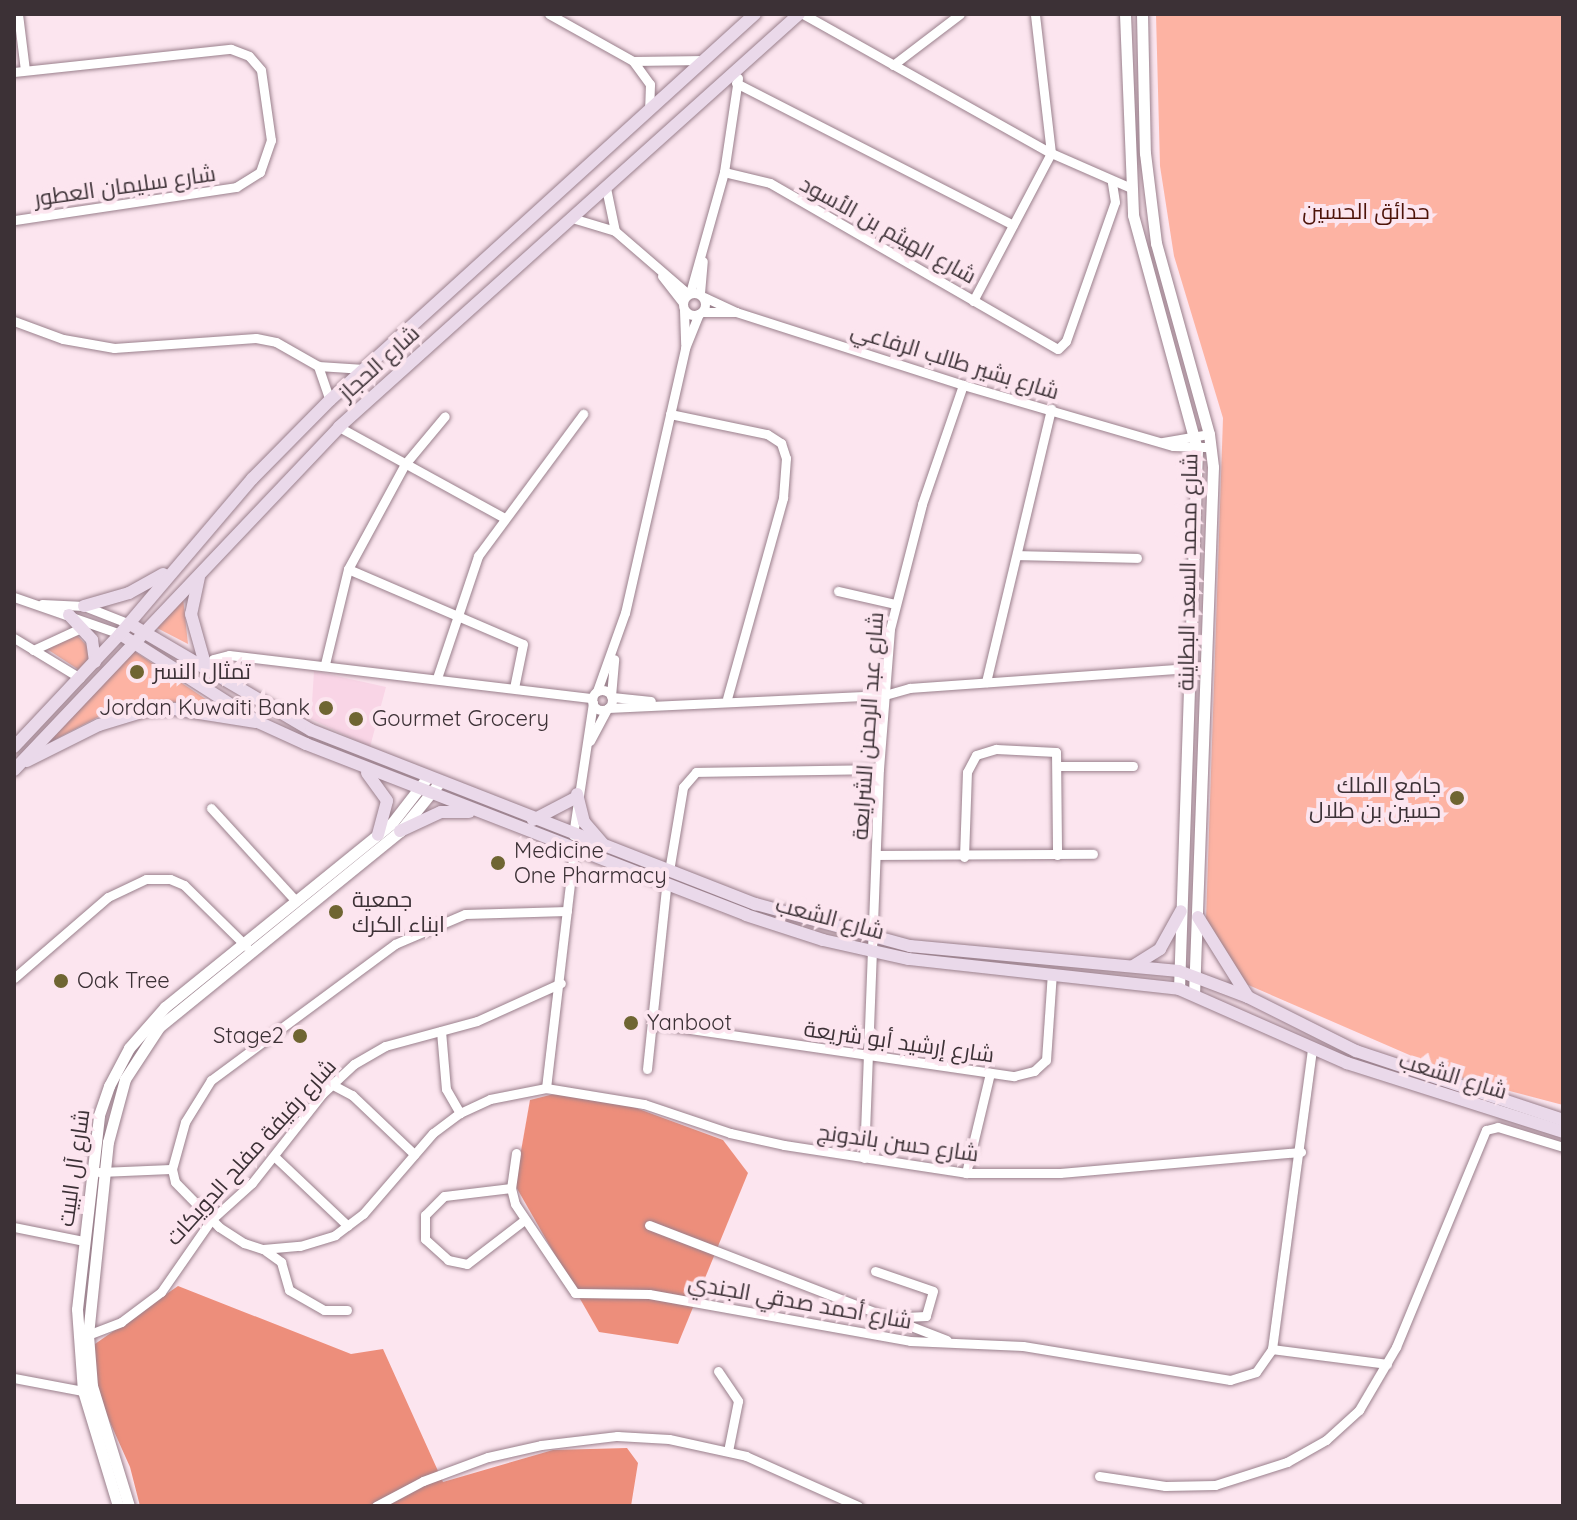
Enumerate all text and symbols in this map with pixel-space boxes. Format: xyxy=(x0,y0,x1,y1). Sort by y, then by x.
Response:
street label: شارع سليمان العطور xyxy=(33,160,217,212)
street label: شارع الهيثم بن الأسود xyxy=(795,171,981,289)
park label: حدائق الحسين xyxy=(1302,199,1430,225)
street label: شارع بشير طالب الرفاعي xyxy=(848,317,1062,405)
street label: شارع الحجاز xyxy=(333,320,425,406)
street label: شارع محمد السعد البطاينة xyxy=(1173,453,1203,691)
street label: شارع عبد الرحمن الشرايعة xyxy=(847,611,889,841)
place label: تمثال النسر xyxy=(153,659,251,685)
marker: تمثال النسر xyxy=(128,663,146,681)
place label: Jordan Kuwaiti Bank xyxy=(99,695,310,721)
marker: Jordan Kuwaiti Bank xyxy=(317,699,335,717)
place label: Gourmet Grocery xyxy=(372,706,549,732)
marker: Gourmet Grocery xyxy=(347,710,365,728)
place label: جامع الملك حسين بن طلال xyxy=(1309,772,1441,824)
marker: جامع الملك حسين بن طلال xyxy=(1448,789,1466,807)
place label: Medicine One Pharmacy xyxy=(514,837,667,888)
marker: Medicine One Pharmacy xyxy=(489,854,507,872)
place label: جمعية ابناء الكرك xyxy=(352,886,445,938)
street label: شارع الشعب xyxy=(773,891,887,945)
marker: جمعية ابناء الكرك xyxy=(327,903,345,921)
place label: Oak Tree xyxy=(77,968,170,994)
marker: Oak Tree xyxy=(52,972,70,990)
place label: Yanboot xyxy=(647,1010,732,1036)
marker: Yanboot xyxy=(622,1014,640,1032)
street label: شارع إرشيد أبو شريعة xyxy=(802,1016,996,1068)
place label: Stage2 xyxy=(213,1023,284,1049)
marker: Stage2 xyxy=(291,1027,309,1045)
street label: شارع الشعب xyxy=(1396,1047,1510,1105)
street label: شارع رفيفة مفلح الدويكات xyxy=(160,1053,342,1251)
street label: شارع آل البيت xyxy=(53,1108,95,1228)
street label: شارع حسن باندونج xyxy=(816,1119,980,1167)
street label: شارع أحمد صدقي الجندي xyxy=(686,1269,914,1335)

